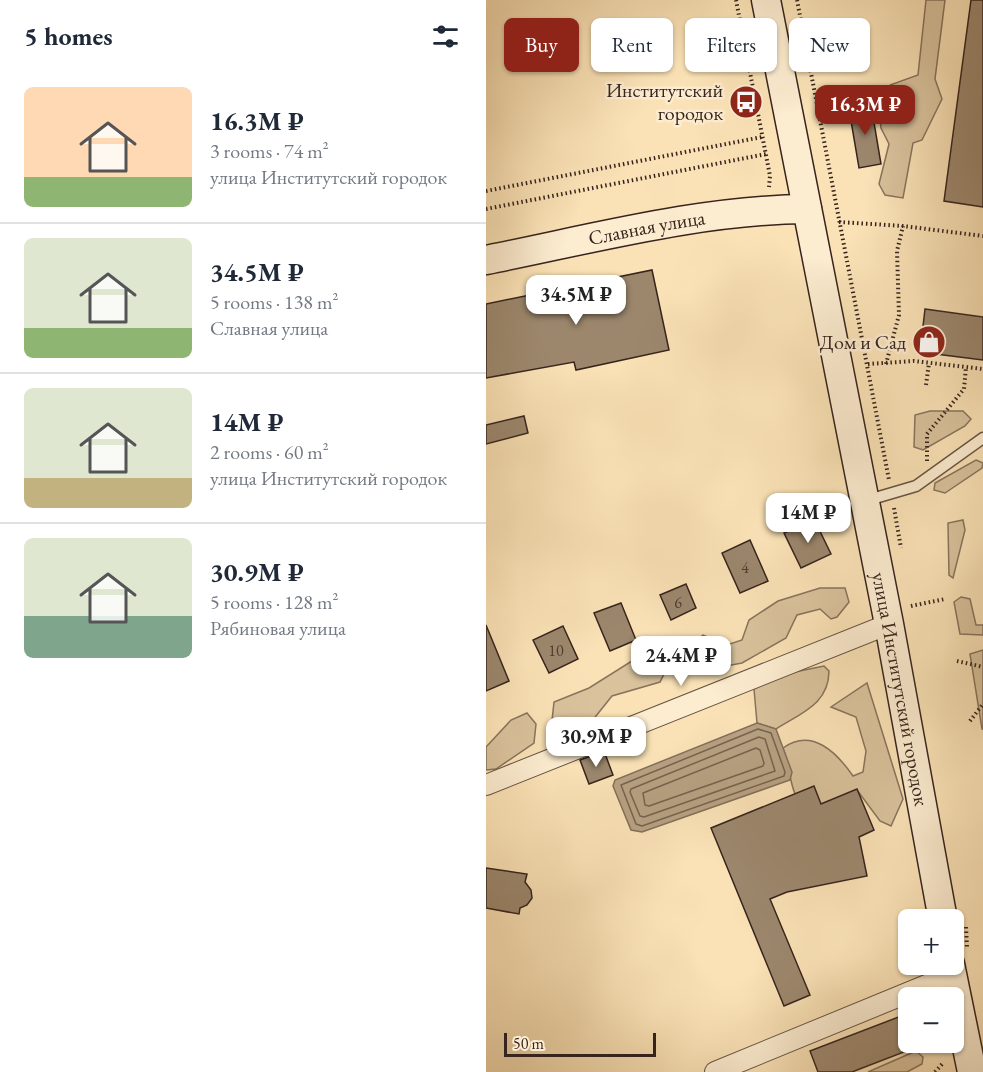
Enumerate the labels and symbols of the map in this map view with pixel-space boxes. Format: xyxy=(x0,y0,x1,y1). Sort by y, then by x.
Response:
place label: Институтский городок xyxy=(606,77,723,126)
bus stop icon: Институтский городок xyxy=(728,84,764,120)
pin: 16.3M ₽ xyxy=(810,85,920,136)
street label: Славная улица xyxy=(586,204,707,251)
pin: 34.5M ₽ xyxy=(521,275,631,326)
shop icon: Дом и Сад xyxy=(911,324,947,360)
place label: Дом и Сад xyxy=(820,329,906,355)
pin: 14M ₽ xyxy=(766,493,850,544)
house number: 4 xyxy=(741,557,749,578)
street label: улица Институтский городок xyxy=(866,570,935,808)
house number: 6 xyxy=(674,592,682,613)
pin: 24.4M ₽ xyxy=(626,636,736,687)
house number: 10 xyxy=(548,640,564,661)
pin: 30.9M ₽ xyxy=(541,717,651,768)
scale bar xyxy=(504,1030,656,1058)

